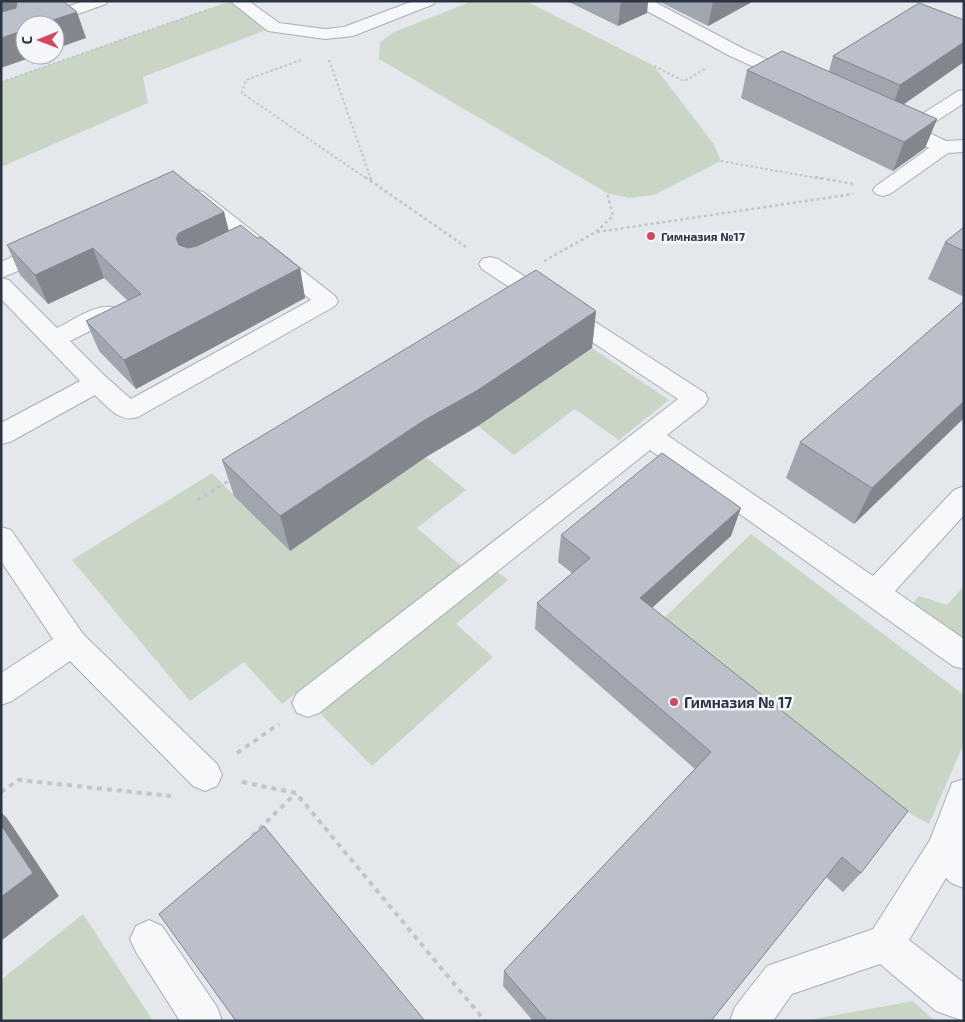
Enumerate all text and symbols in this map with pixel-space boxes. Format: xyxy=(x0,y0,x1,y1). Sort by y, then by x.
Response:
north arrow xyxy=(15,15,65,65)
text: С xyxy=(18,36,35,45)
place label: Гимназия №17 xyxy=(661,229,746,243)
marker: Гимназия №17 xyxy=(645,230,657,242)
place label: Гимназия № 17 xyxy=(684,693,792,711)
marker: Гимназия № 17 xyxy=(668,696,680,708)

